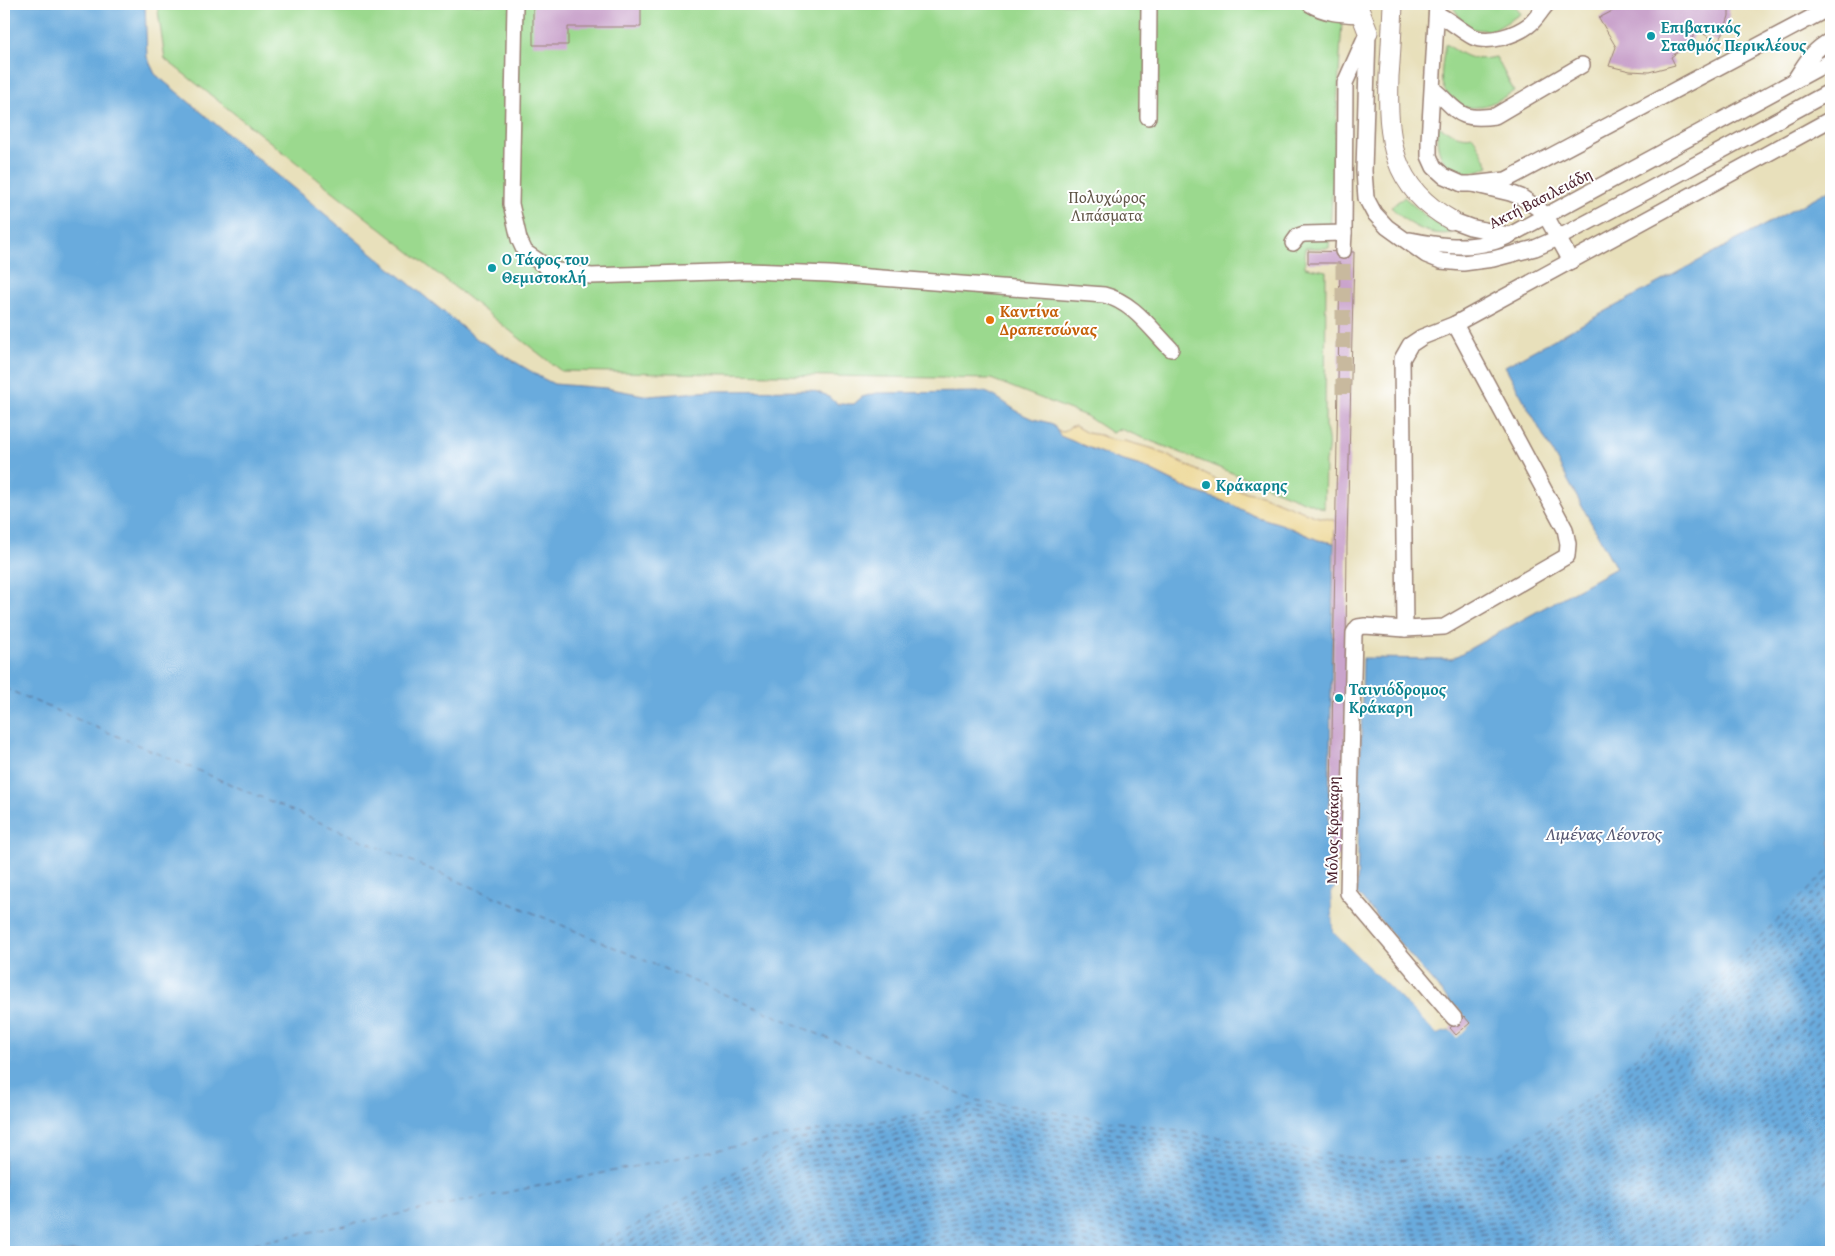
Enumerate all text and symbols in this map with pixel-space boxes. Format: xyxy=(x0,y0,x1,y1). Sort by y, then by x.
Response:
place label: Επιβατικός Σταθμός Περικλέους xyxy=(1661,15,1807,57)
marker: Επιβατικός Σταθμός Περικλέους xyxy=(1645,30,1657,42)
street label: Ακτή Βασιλειάδη xyxy=(1484,162,1596,234)
park label: Πολυχώρος Λιπάσματα xyxy=(1068,185,1146,227)
place label: Ο Τάφος του Θεμιστοκλή xyxy=(502,247,589,289)
marker: Ο Τάφος του Θεμιστοκλή xyxy=(486,262,498,274)
place label: Καντίνα Δραπετσώνας xyxy=(999,299,1098,341)
marker: Καντίνα Δραπετσώνας xyxy=(984,314,996,326)
place label: Κράκαρης xyxy=(1216,473,1288,497)
marker: Κράκαρης xyxy=(1200,479,1212,491)
place label: Ταινιόδρομος Κράκαρη xyxy=(1349,677,1447,719)
marker: Ταινιόδρομος Κράκαρη xyxy=(1333,692,1345,704)
street label: Μόλος Κράκαρη xyxy=(1319,776,1345,884)
water label: Λιμένας Λέοντος xyxy=(1545,820,1663,847)

